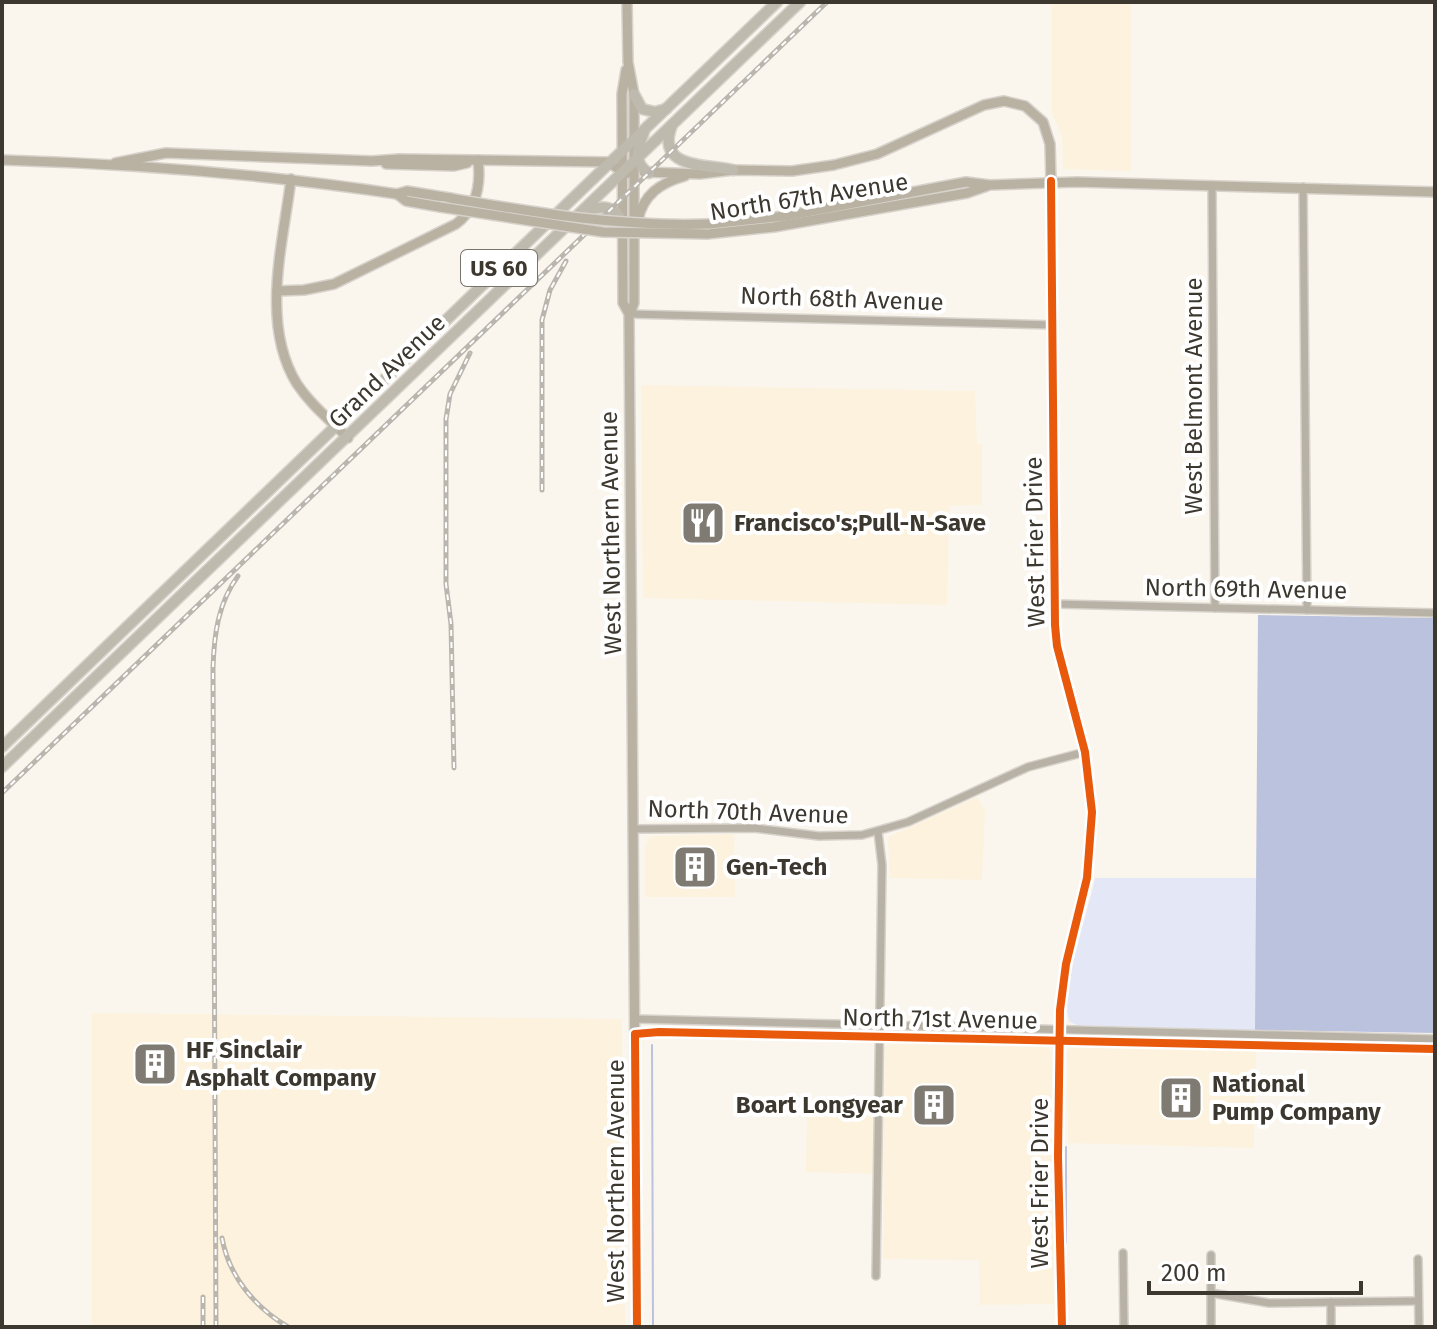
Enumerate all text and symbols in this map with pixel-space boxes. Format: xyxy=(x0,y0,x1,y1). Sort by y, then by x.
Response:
street label: North 67th Avenue xyxy=(708,168,910,226)
road number: US 60 xyxy=(461,250,537,286)
street label: West Belmont Avenue xyxy=(1180,278,1208,514)
street label: North 68th Avenue xyxy=(740,281,944,317)
street label: Grand Avenue xyxy=(323,308,451,434)
street label: West Northern Avenue xyxy=(595,411,627,655)
street label: West Frier Drive xyxy=(1020,456,1050,628)
restaurant icon: Francisco's;Pull-N-Save xyxy=(679,499,727,547)
place label: Francisco's;Pull-N-Save xyxy=(734,509,986,537)
street label: North 69th Avenue xyxy=(1144,573,1348,605)
street label: North 70th Avenue xyxy=(647,794,849,830)
building icon: Gen-Tech xyxy=(671,843,719,891)
place label: Gen-Tech xyxy=(726,853,827,881)
street label: North 71st Avenue xyxy=(842,1003,1038,1035)
place label: HF Sinclair Asphalt Company xyxy=(185,1036,376,1092)
building icon: HF Sinclair Asphalt Company xyxy=(131,1040,179,1088)
street label: West Northern Avenue xyxy=(602,1059,630,1303)
place label: National Pump Company xyxy=(1212,1070,1381,1126)
building icon: National Pump Company xyxy=(1157,1074,1205,1122)
building icon: Boart Longyear xyxy=(910,1081,958,1129)
place label: Boart Longyear xyxy=(736,1091,903,1119)
street label: West Frier Drive xyxy=(1026,1098,1054,1268)
scale bar xyxy=(1149,1245,1361,1295)
text: 200 m xyxy=(1161,1259,1227,1287)

